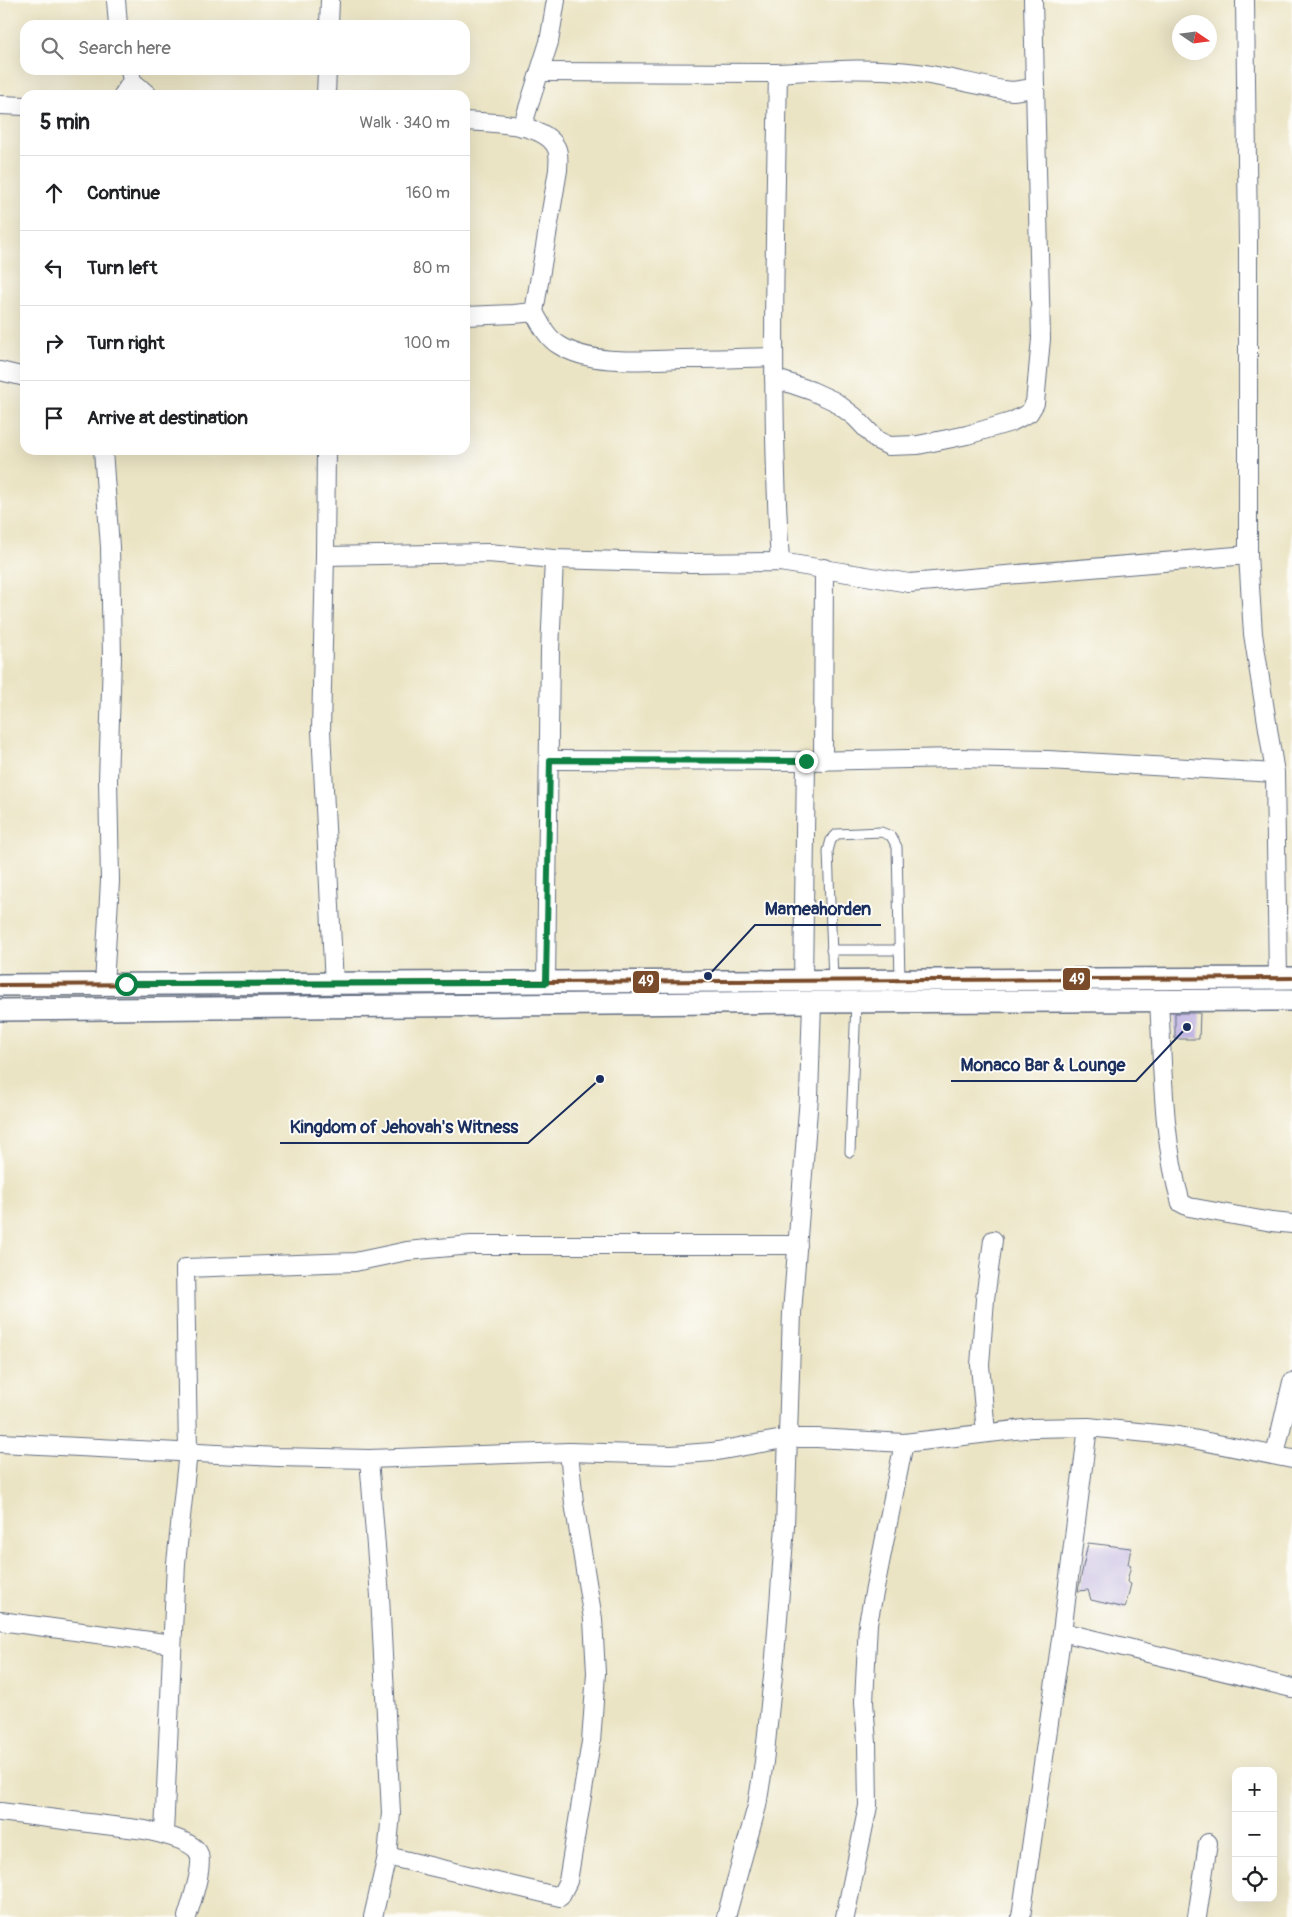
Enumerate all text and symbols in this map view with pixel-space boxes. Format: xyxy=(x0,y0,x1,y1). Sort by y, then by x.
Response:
north arrow xyxy=(1172,15,1217,60)
search box xyxy=(20,20,470,75)
icon: search xyxy=(38,34,66,62)
text: Search here xyxy=(78,36,171,60)
text: 5 min xyxy=(40,109,90,136)
text: Walk · 340 m xyxy=(359,113,450,133)
icon: ahead xyxy=(40,179,68,207)
text: Continue xyxy=(87,181,160,205)
text: 160 m xyxy=(406,183,450,203)
icon: left xyxy=(40,254,68,282)
text: Turn left xyxy=(87,256,157,280)
text: 80 m xyxy=(413,258,450,278)
icon: right xyxy=(40,329,68,357)
text: Turn right xyxy=(87,331,165,355)
text: 100 m xyxy=(404,333,450,353)
icon: arrive xyxy=(40,404,68,432)
text: Arrive at destination xyxy=(87,406,248,430)
route end xyxy=(795,750,818,773)
callout: Mameahorden xyxy=(755,892,881,925)
text: Mameahorden xyxy=(765,898,871,921)
line badge: 49 xyxy=(1062,967,1091,991)
line badge: 49 xyxy=(632,970,660,994)
text: 49 xyxy=(1069,971,1085,988)
route start xyxy=(115,973,138,996)
text: 49 xyxy=(638,973,654,990)
callout: Monaco Bar & Lounge xyxy=(951,1048,1136,1081)
text: Monaco Bar & Lounge xyxy=(961,1054,1127,1077)
callout: Kingdom of Jehovah's Witness xyxy=(280,1110,528,1143)
text: Kingdom of Jehovah's Witness xyxy=(290,1116,519,1139)
map controls xyxy=(1232,1767,1277,1902)
button: + xyxy=(1232,1767,1277,1812)
button: − xyxy=(1232,1812,1277,1857)
button: locate xyxy=(1232,1857,1277,1902)

